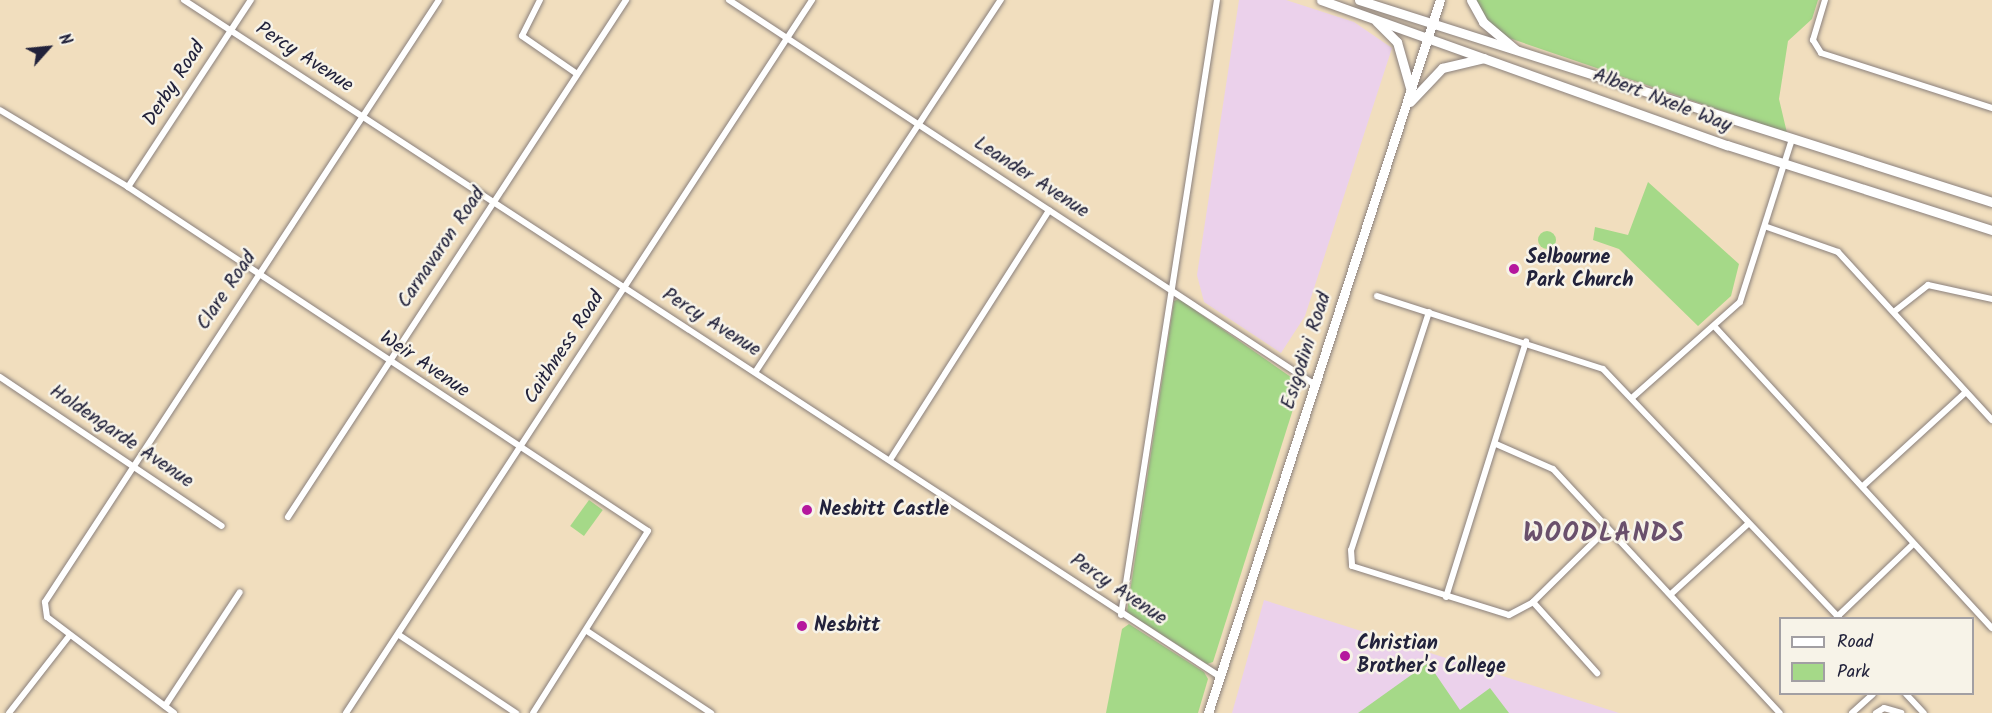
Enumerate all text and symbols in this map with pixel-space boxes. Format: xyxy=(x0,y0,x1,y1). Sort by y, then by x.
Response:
north arrow xyxy=(18,18,78,78)
street label: Percy Avenue xyxy=(251,18,357,98)
text: N xyxy=(51,29,78,50)
street label: Derby Road xyxy=(139,37,211,131)
street label: Albert Nxele Way xyxy=(1589,64,1735,138)
street label: Leander Avenue xyxy=(969,132,1093,224)
street label: Carnavaron Road xyxy=(393,183,491,313)
place label: Selbourne Park Church xyxy=(1526,246,1634,293)
street label: Clare Road xyxy=(192,247,262,335)
marker: Selbourne Park Church xyxy=(1507,262,1521,276)
street label: Percy Avenue xyxy=(657,283,765,363)
street label: Caithness Road xyxy=(520,287,610,409)
street label: Esigodini Road xyxy=(1277,289,1337,413)
street label: Weir Avenue xyxy=(375,326,473,404)
street label: Holdengarde Avenue xyxy=(44,380,198,494)
place label: Nesbitt Castle xyxy=(819,498,949,522)
marker: Nesbitt Castle xyxy=(800,503,814,517)
district label: WOODLANDS xyxy=(1523,519,1685,551)
street label: Percy Avenue xyxy=(1065,549,1171,631)
place label: Nesbitt xyxy=(814,614,880,638)
legend xyxy=(1779,617,1974,695)
marker: Nesbitt xyxy=(795,619,809,633)
text: Road xyxy=(1837,628,1873,657)
place label: Christian Brother's College xyxy=(1357,632,1506,679)
marker: Christian Brother's College xyxy=(1338,649,1352,663)
text: Park xyxy=(1837,658,1870,687)

